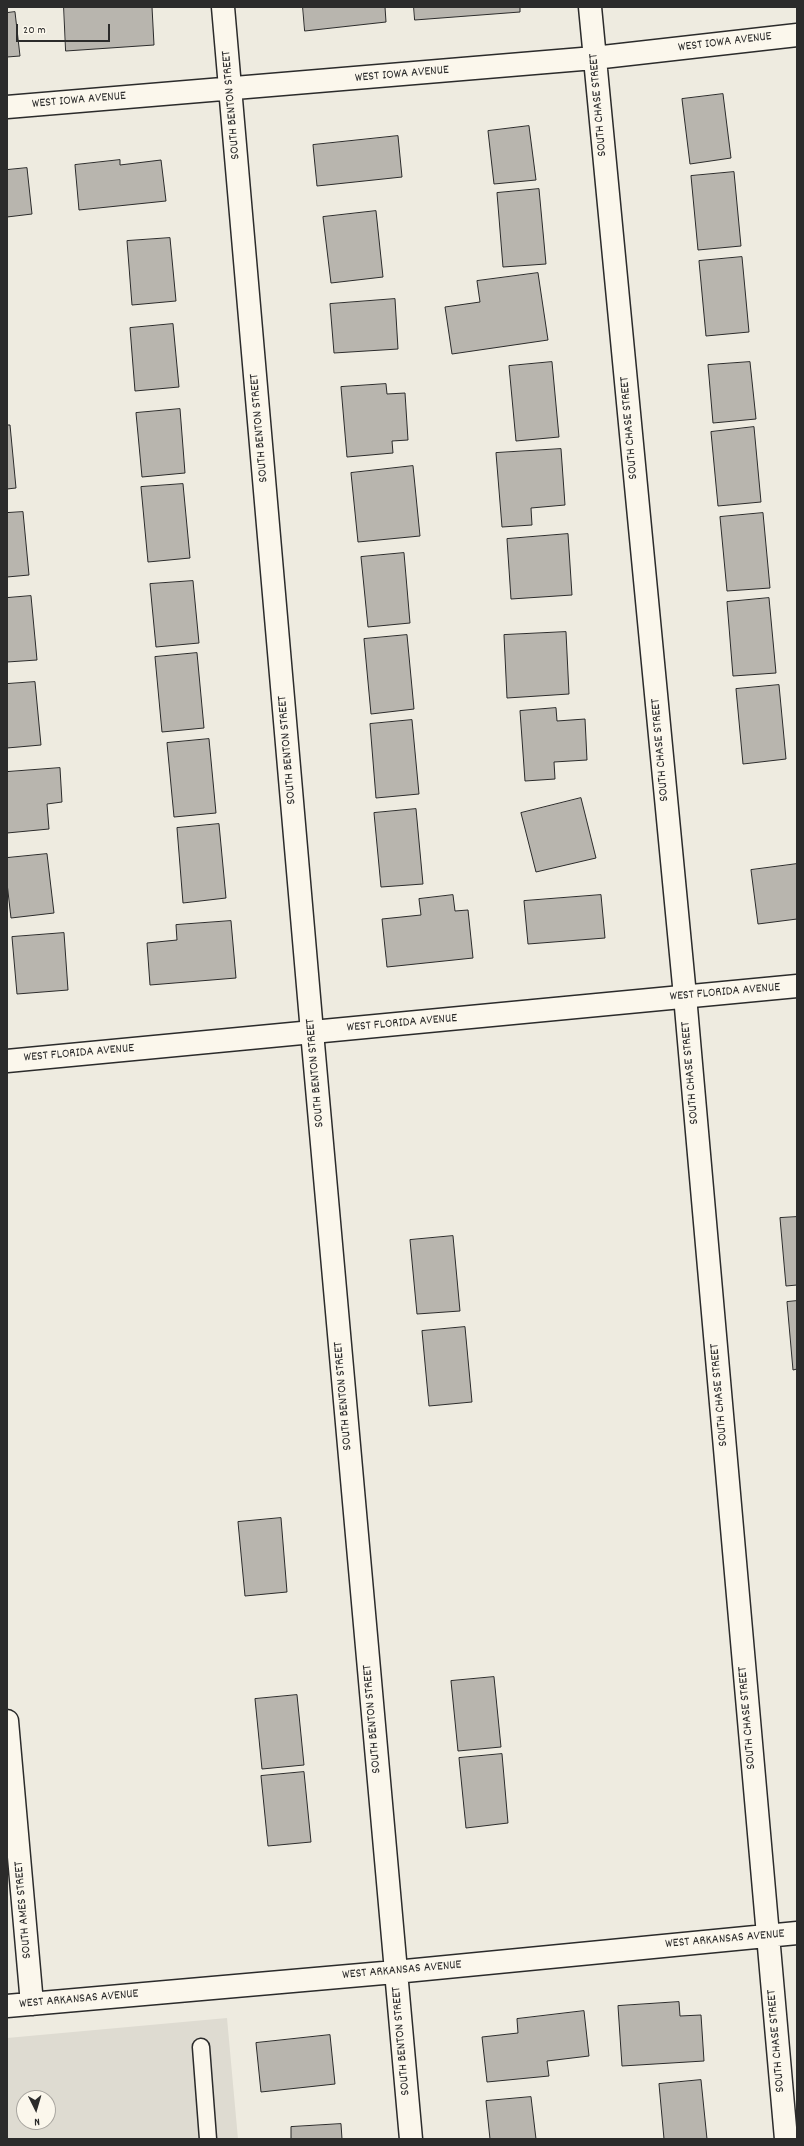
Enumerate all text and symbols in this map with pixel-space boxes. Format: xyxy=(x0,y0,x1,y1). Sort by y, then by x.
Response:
scale bar xyxy=(18,16,112,42)
text: 20 m xyxy=(23,22,46,39)
street label: WEST IOWA AVENUE xyxy=(677,30,773,56)
street label: SOUTH BENTON STREET xyxy=(219,50,245,160)
street label: SOUTH CHASE STREET xyxy=(587,53,611,157)
street label: WEST IOWA AVENUE xyxy=(354,63,450,87)
street label: WEST IOWA AVENUE xyxy=(31,89,127,113)
street label: SOUTH BENTON STREET xyxy=(247,373,273,483)
street label: SOUTH CHASE STREET xyxy=(618,376,642,480)
street label: SOUTH BENTON STREET xyxy=(275,695,301,805)
street label: SOUTH CHASE STREET xyxy=(649,698,673,802)
street label: WEST FLORIDA AVENUE xyxy=(669,980,781,1006)
street label: WEST FLORIDA AVENUE xyxy=(346,1011,458,1037)
street label: SOUTH BENTON STREET xyxy=(303,1018,329,1128)
street label: SOUTH CHASE STREET xyxy=(679,1021,703,1125)
street label: WEST FLORIDA AVENUE xyxy=(23,1041,135,1067)
street label: SOUTH BENTON STREET xyxy=(331,1341,357,1451)
street label: SOUTH CHASE STREET xyxy=(708,1343,732,1447)
street label: SOUTH BENTON STREET xyxy=(360,1664,386,1774)
street label: SOUTH CHASE STREET xyxy=(736,1666,760,1770)
street label: SOUTH AMES STREET xyxy=(12,1861,36,1959)
street label: WEST ARKANSAS AVENUE xyxy=(665,1927,785,1953)
street label: WEST ARKANSAS AVENUE xyxy=(342,1958,462,1984)
street label: SOUTH BENTON STREET xyxy=(389,1986,415,2096)
street label: WEST ARKANSAS AVENUE xyxy=(19,1987,139,2013)
street label: SOUTH CHASE STREET xyxy=(765,1989,789,2093)
north arrow xyxy=(16,2090,56,2130)
text: N xyxy=(34,2113,40,2129)

